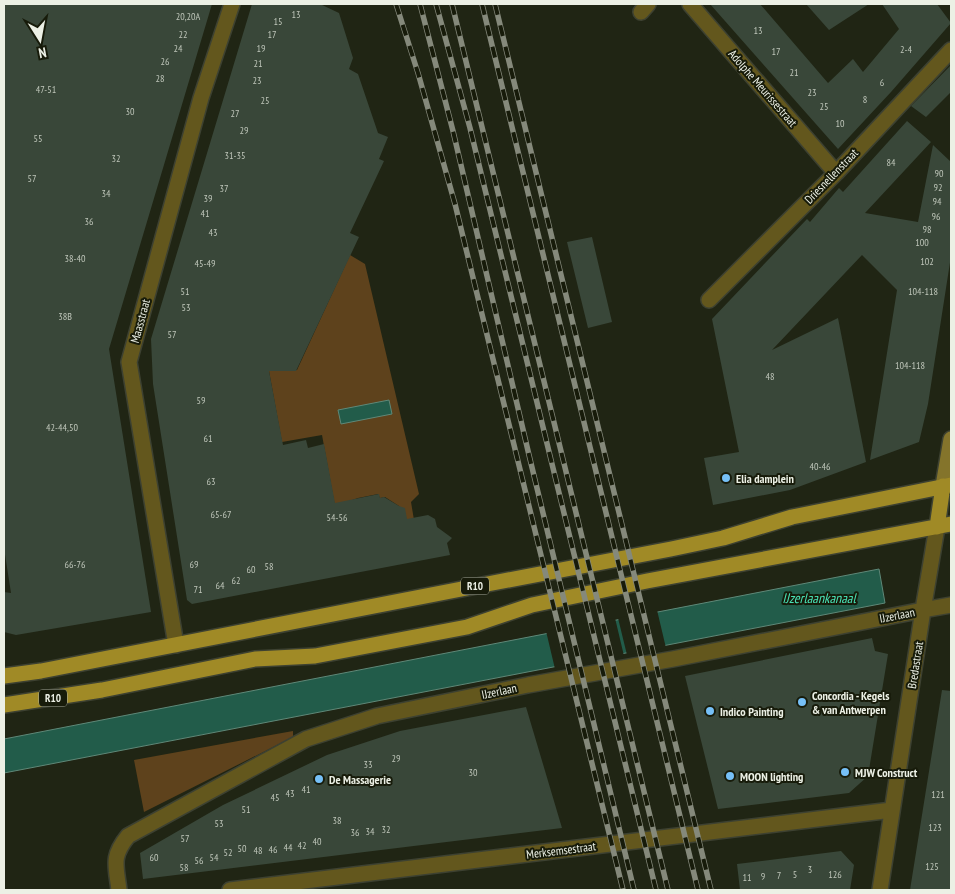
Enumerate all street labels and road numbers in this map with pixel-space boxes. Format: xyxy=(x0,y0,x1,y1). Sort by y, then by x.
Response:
street label: Adolphe Meurissestraat xyxy=(725,46,801,130)
street label: Driesnellenstraat xyxy=(801,145,861,207)
street label: Maasstraat xyxy=(127,297,153,345)
road number: R10 xyxy=(461,578,489,594)
street label: IJzerlaan xyxy=(878,604,916,626)
street label: Bredastraat xyxy=(904,640,926,690)
street label: IJzerlaan xyxy=(480,680,518,702)
road number: R10 xyxy=(39,690,67,706)
street label: Merksemsestraat xyxy=(525,838,597,862)

